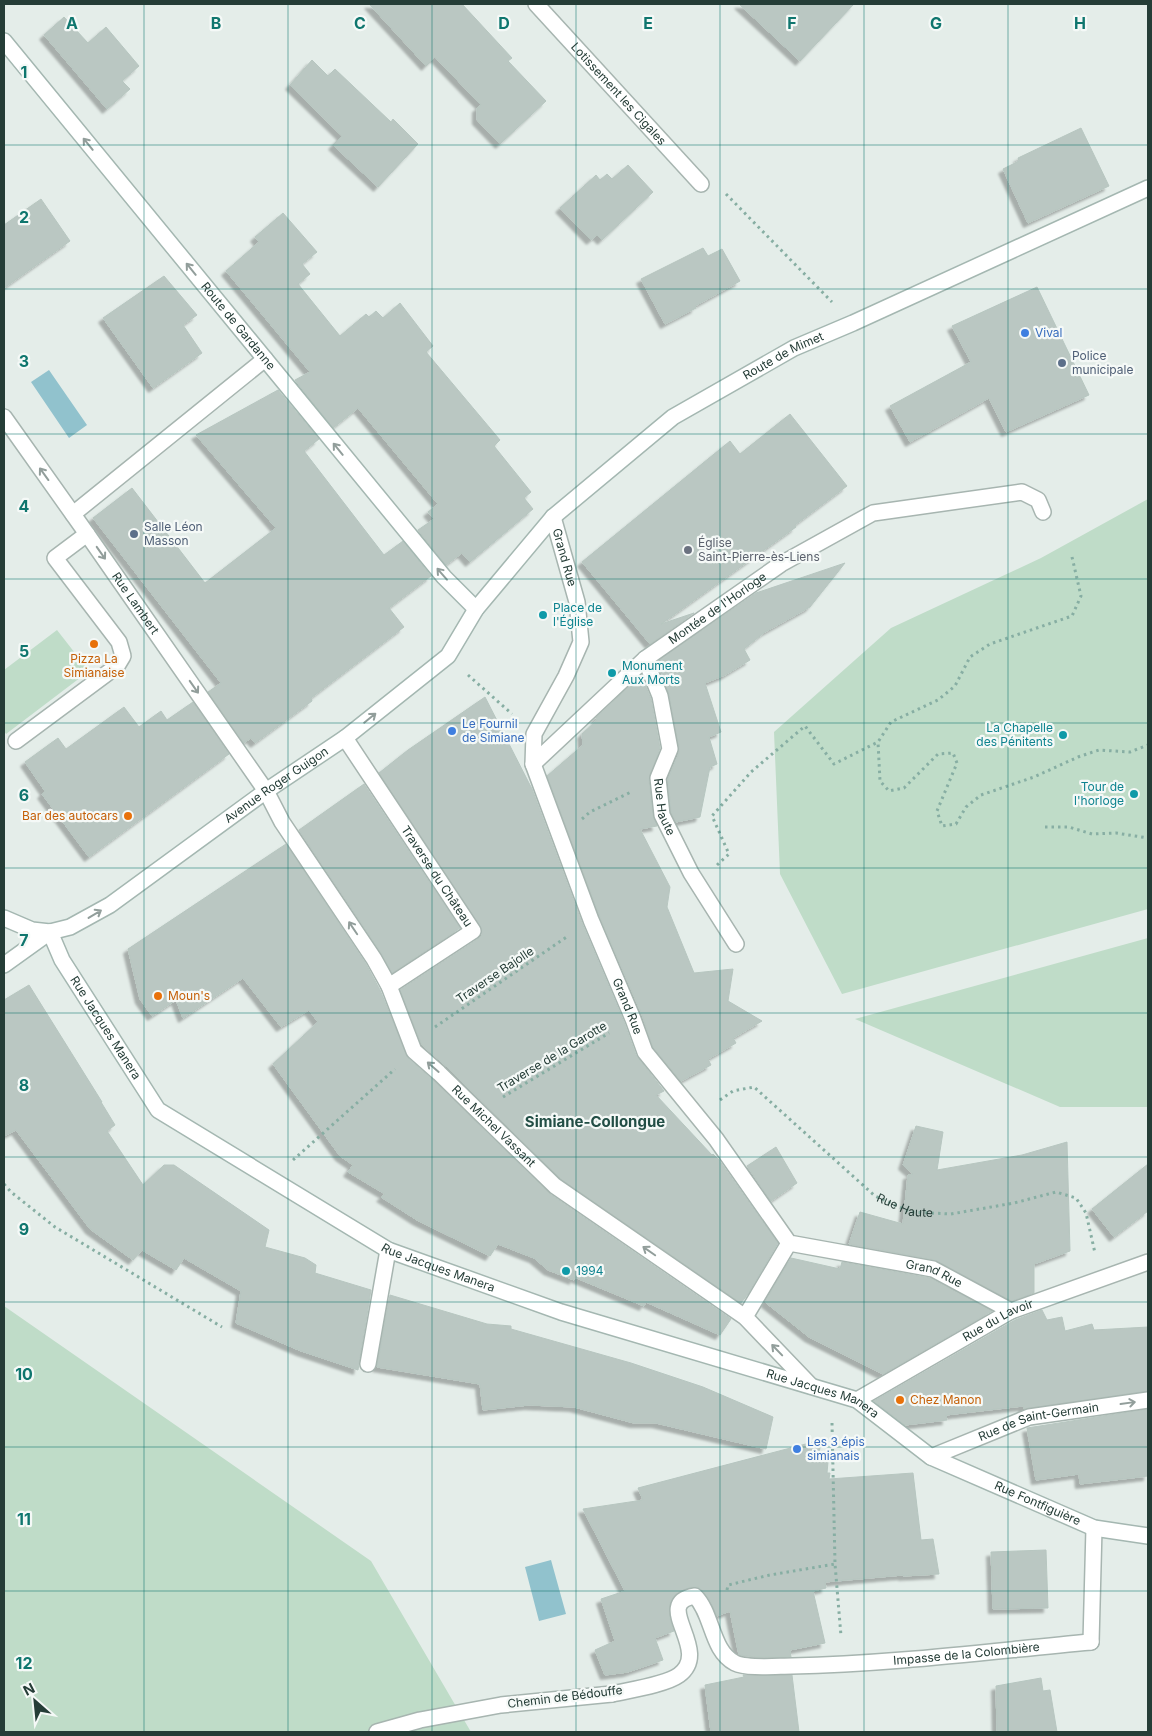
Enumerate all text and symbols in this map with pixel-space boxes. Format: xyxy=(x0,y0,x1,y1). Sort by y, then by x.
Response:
text: A xyxy=(66,13,78,33)
text: B xyxy=(211,13,221,33)
text: C xyxy=(354,13,366,33)
text: D xyxy=(498,13,510,33)
text: E xyxy=(643,13,653,33)
text: F xyxy=(787,13,797,33)
text: G xyxy=(930,13,942,33)
text: H xyxy=(1074,13,1086,33)
street label: Lotissement les Cigales xyxy=(568,39,670,148)
text: 1 xyxy=(21,62,27,82)
one-way arrow xyxy=(82,137,93,150)
text: 2 xyxy=(19,207,29,227)
one-way arrow xyxy=(185,263,196,276)
street label: Route de Gardanne xyxy=(198,279,279,373)
place label: Vival xyxy=(1035,325,1063,340)
marker: Vival xyxy=(1019,327,1031,339)
street label: Route de Mimet xyxy=(740,328,826,383)
place label: Police municipale xyxy=(1072,348,1133,377)
text: 3 xyxy=(19,351,29,371)
marker: Police municipale xyxy=(1056,357,1068,369)
one-way arrow xyxy=(333,443,344,456)
one-way arrow xyxy=(39,468,50,481)
text: 4 xyxy=(19,496,30,516)
place label: Salle Léon Masson xyxy=(144,519,203,548)
street label: Grand Rue xyxy=(550,526,580,588)
marker: Salle Léon Masson xyxy=(128,528,140,540)
place label: Église Saint-Pierre-ès-Liens xyxy=(698,535,820,564)
marker: Église Saint-Pierre-ès-Liens xyxy=(682,544,694,556)
one-way arrow xyxy=(96,546,106,560)
one-way arrow xyxy=(436,568,447,581)
street label: Rue Lambert xyxy=(109,569,163,637)
street label: Montée de l'Horloge xyxy=(665,569,769,647)
place label: Place de l'Église xyxy=(553,600,602,629)
marker: Place de l'Église xyxy=(537,609,549,621)
marker: Pizza La Simianaise xyxy=(88,638,100,650)
text: 5 xyxy=(19,641,29,661)
place label: Pizza La Simianaise xyxy=(64,651,124,680)
place label: Monument Aux Morts xyxy=(622,658,683,687)
marker: Monument Aux Morts xyxy=(606,667,618,679)
one-way arrow xyxy=(189,680,199,694)
one-way arrow xyxy=(363,713,376,724)
place label: Le Fournil de Simiane xyxy=(462,716,525,745)
place label: La Chapelle des Pénitents xyxy=(976,720,1053,749)
marker: Le Fournil de Simiane xyxy=(446,725,458,737)
marker: La Chapelle des Pénitents xyxy=(1057,729,1069,741)
street label: Avenue Roger Guigon xyxy=(221,743,331,826)
street label: Rue Haute xyxy=(651,777,679,838)
place label: Tour de l'horloge xyxy=(1074,779,1124,808)
text: 6 xyxy=(19,785,29,805)
marker: Tour de l'horloge xyxy=(1128,788,1140,800)
place label: Bar des autocars xyxy=(22,808,118,823)
marker: Bar des autocars xyxy=(122,810,134,822)
street label: Traverse du Château xyxy=(398,823,476,929)
one-way arrow xyxy=(87,909,101,919)
one-way arrow xyxy=(348,921,358,935)
text: 7 xyxy=(19,930,29,950)
street label: Traverse Bajolle xyxy=(453,943,536,1006)
street label: Rue Jacques Manera xyxy=(67,973,144,1082)
street label: Grand Rue xyxy=(609,975,646,1036)
place label: Moun's xyxy=(168,988,210,1003)
marker: Moun's xyxy=(152,990,164,1002)
street label: Traverse de la Garotte xyxy=(494,1018,609,1095)
one-way arrow xyxy=(426,1062,439,1073)
text: 8 xyxy=(19,1075,29,1095)
street label: Rue Michel Vassant xyxy=(449,1082,539,1170)
district label: Simiane-Collongue xyxy=(525,1112,665,1131)
street label: Rue Haute xyxy=(874,1190,933,1220)
text: 9 xyxy=(19,1219,29,1239)
street label: Rue Jacques Manera xyxy=(379,1240,497,1295)
one-way arrow xyxy=(643,1246,657,1256)
street label: Grand Rue xyxy=(905,1256,965,1290)
place label: 1994 xyxy=(576,1263,604,1278)
marker: 1994 xyxy=(560,1265,572,1277)
street label: Rue du Lavoir xyxy=(960,1296,1035,1344)
one-way arrow xyxy=(771,1344,783,1357)
text: 10 xyxy=(15,1364,33,1384)
street label: Rue Jacques Manera xyxy=(765,1365,882,1421)
place label: Chez Manon xyxy=(910,1392,982,1407)
marker: Chez Manon xyxy=(894,1394,906,1406)
one-way arrow xyxy=(1120,1398,1136,1408)
street label: Rue de Saint-Germain xyxy=(976,1399,1100,1444)
place label: Les 3 épis simianais xyxy=(807,1434,865,1463)
marker: Les 3 épis simianais xyxy=(791,1443,803,1455)
street label: Rue Fontfiguière xyxy=(992,1478,1083,1528)
text: 11 xyxy=(17,1509,31,1529)
street label: Impasse de la Colombière xyxy=(893,1639,1040,1668)
text: 12 xyxy=(16,1653,32,1673)
north arrow xyxy=(10,1676,60,1726)
text: N xyxy=(20,1679,37,1699)
street label: Chemin de Bédouffe xyxy=(506,1682,623,1711)

